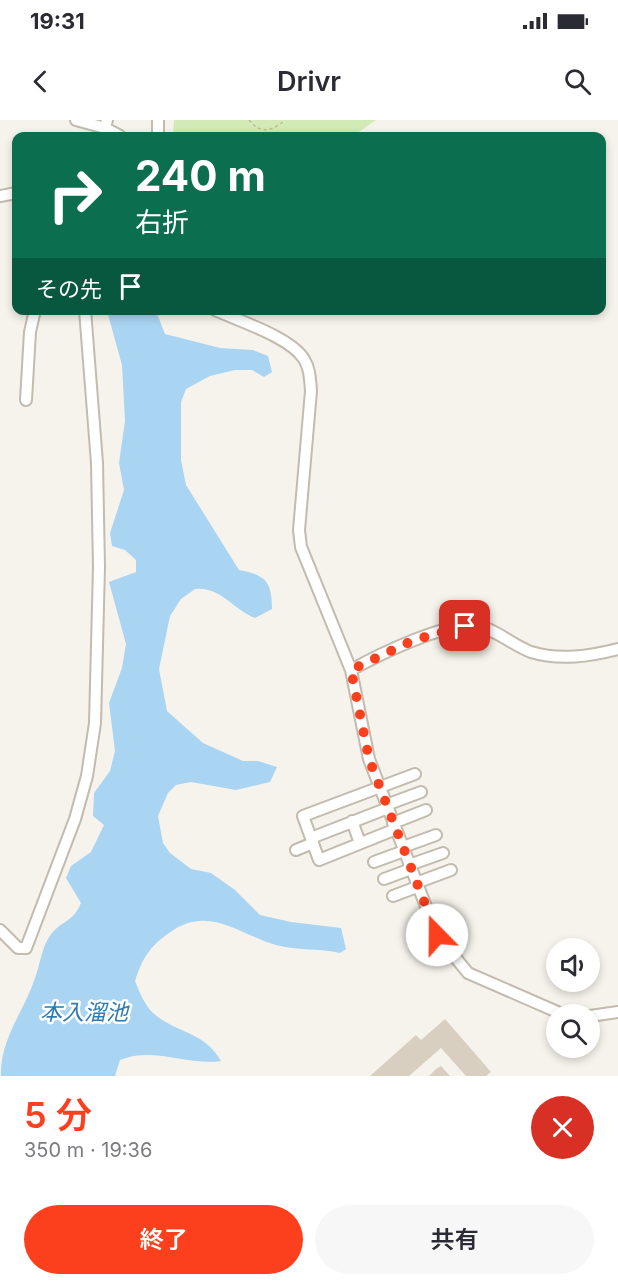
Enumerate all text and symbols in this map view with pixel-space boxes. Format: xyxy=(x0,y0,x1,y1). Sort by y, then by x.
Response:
text: 19:31 xyxy=(30,8,85,34)
icon: back xyxy=(24,65,57,98)
text: Drivr xyxy=(277,65,341,98)
icon: search xyxy=(561,65,594,98)
text: 240 m xyxy=(135,150,266,201)
icon: right xyxy=(36,156,114,234)
text: 右折 xyxy=(135,206,189,239)
icon: arrive xyxy=(114,270,147,303)
text: その先 xyxy=(36,276,102,302)
pin xyxy=(439,600,490,651)
icon: arrive xyxy=(448,609,481,642)
position arrow xyxy=(405,903,469,967)
map controls xyxy=(546,938,600,1058)
button: sound xyxy=(546,938,600,992)
water label: 本入溜池 xyxy=(40,999,130,1025)
button: search xyxy=(546,1004,600,1058)
text: 5 分 xyxy=(24,1093,92,1137)
button: close xyxy=(531,1096,594,1159)
text: 350 m · 19:36 xyxy=(24,1138,152,1162)
button: 終了 xyxy=(24,1205,303,1274)
button: 共有 xyxy=(315,1205,594,1274)

